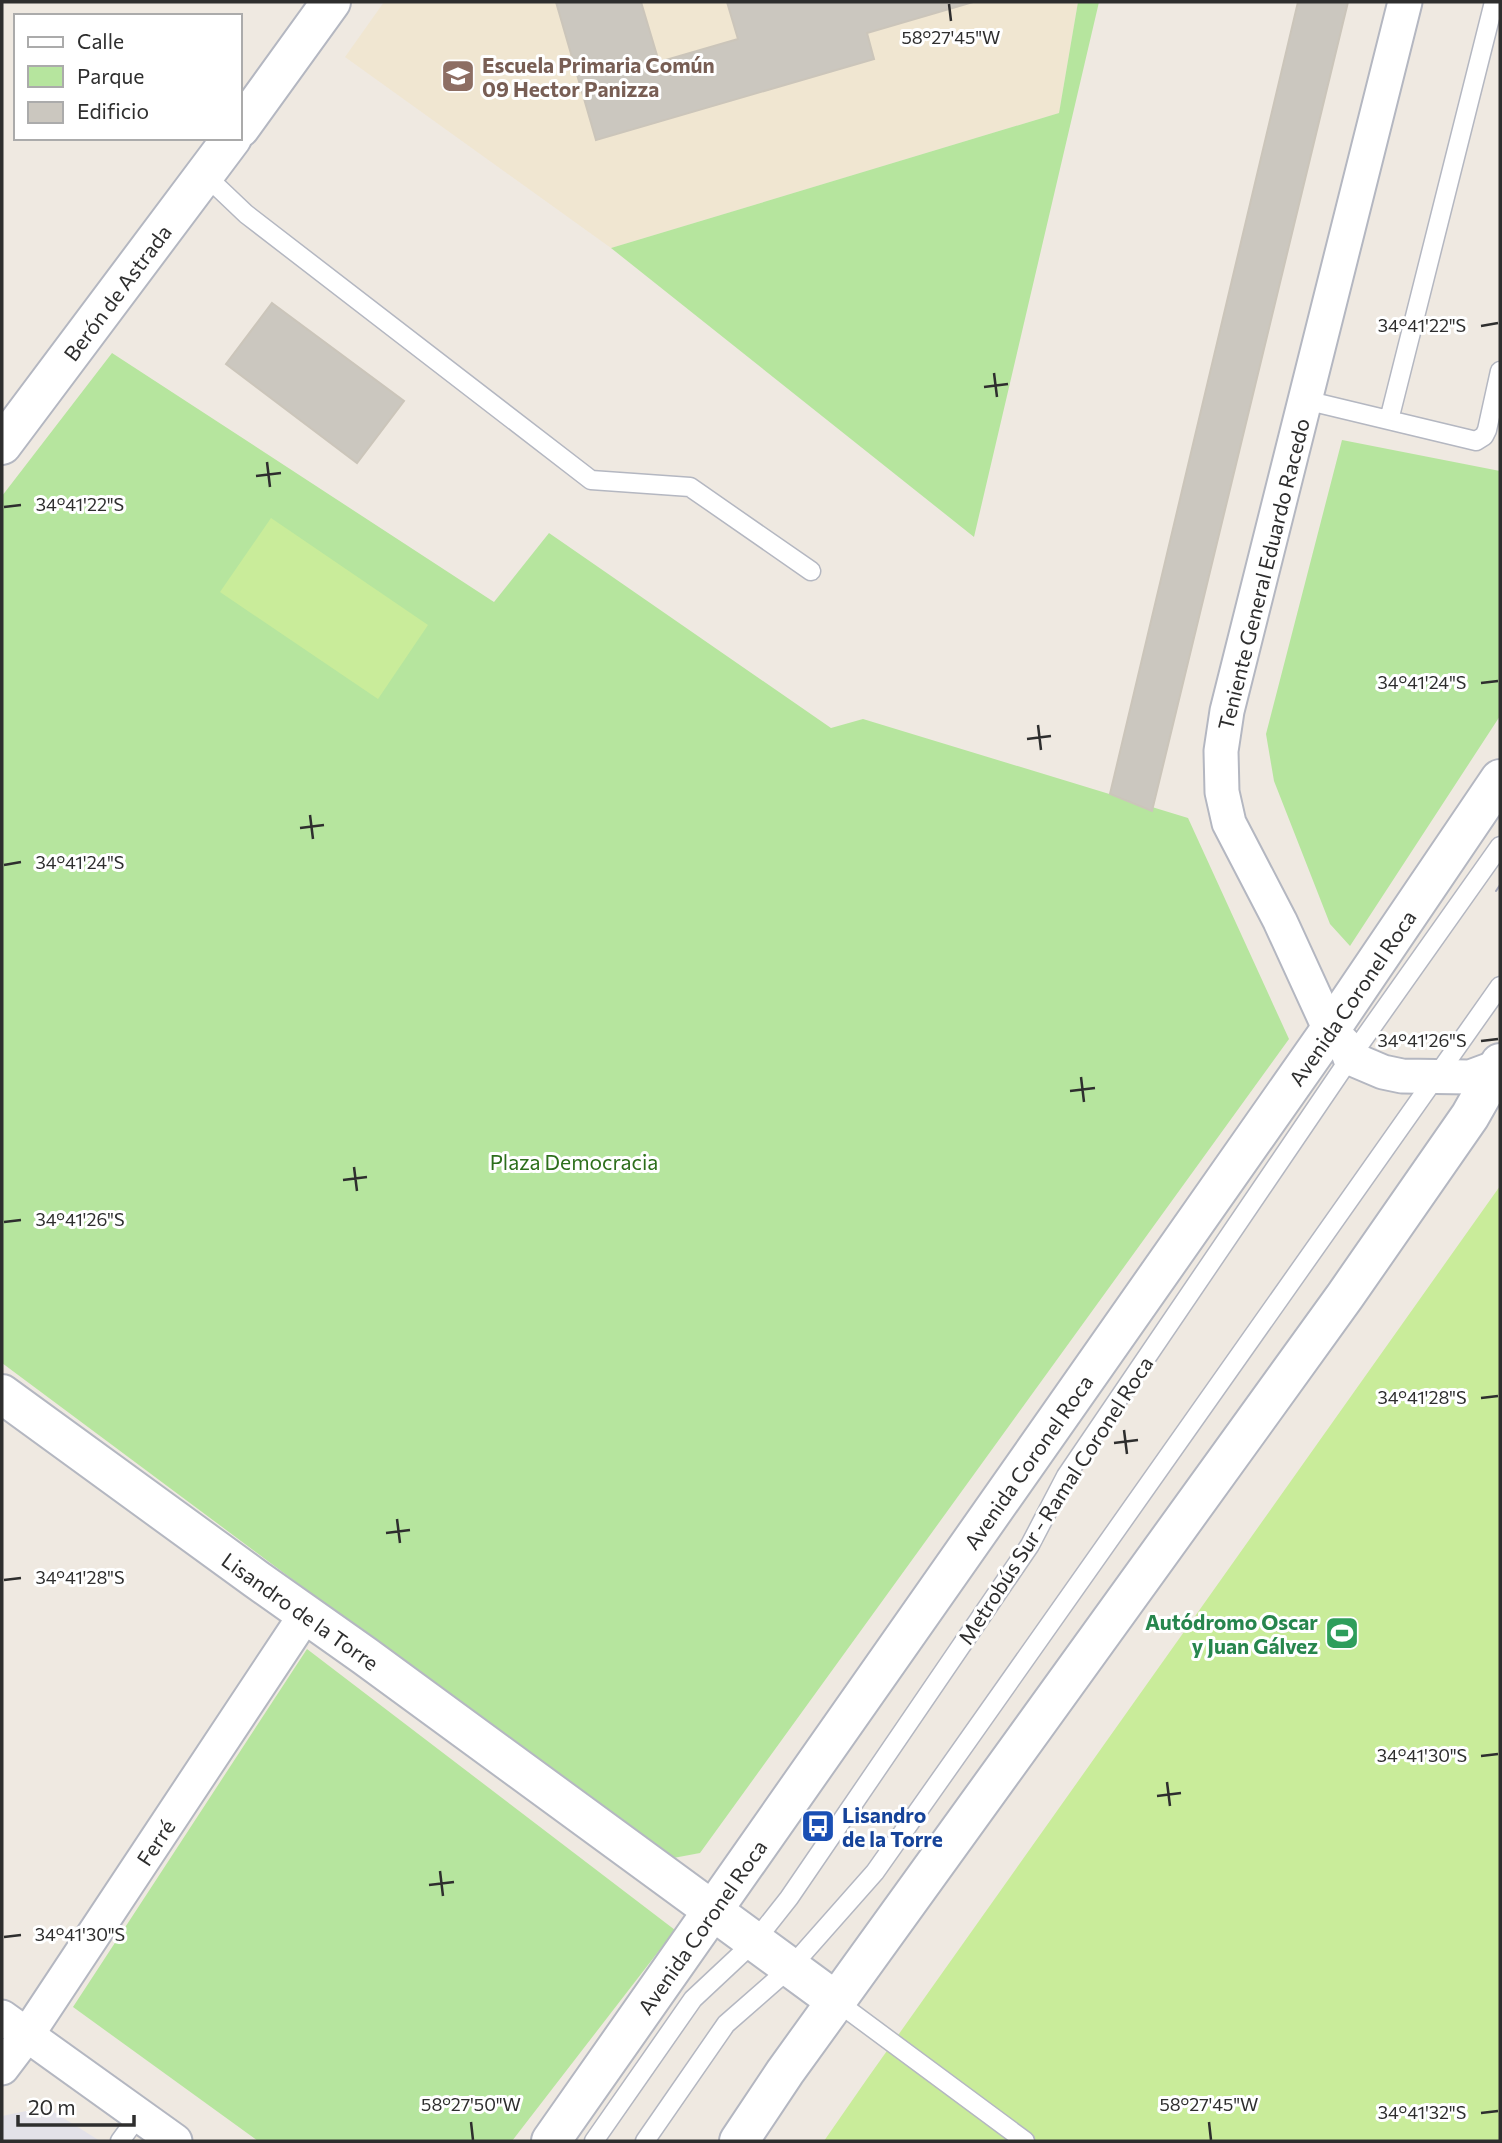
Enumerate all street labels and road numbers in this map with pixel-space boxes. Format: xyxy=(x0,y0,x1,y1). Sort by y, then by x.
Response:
street label: Berón de Astrada xyxy=(58,219,176,365)
street label: Teniente General Eduardo Racedo xyxy=(1212,416,1314,732)
street label: Avenida Coronel Roca xyxy=(1283,905,1420,1090)
street label: Metrobús Sur - Ramal Coronel Roca xyxy=(952,1351,1158,1649)
street label: Avenida Coronel Roca xyxy=(958,1369,1097,1553)
street label: Lisandro de la Torre xyxy=(218,1546,384,1675)
street label: Ferré xyxy=(131,1814,179,1870)
street label: Avenida Coronel Roca xyxy=(632,1834,771,2018)

